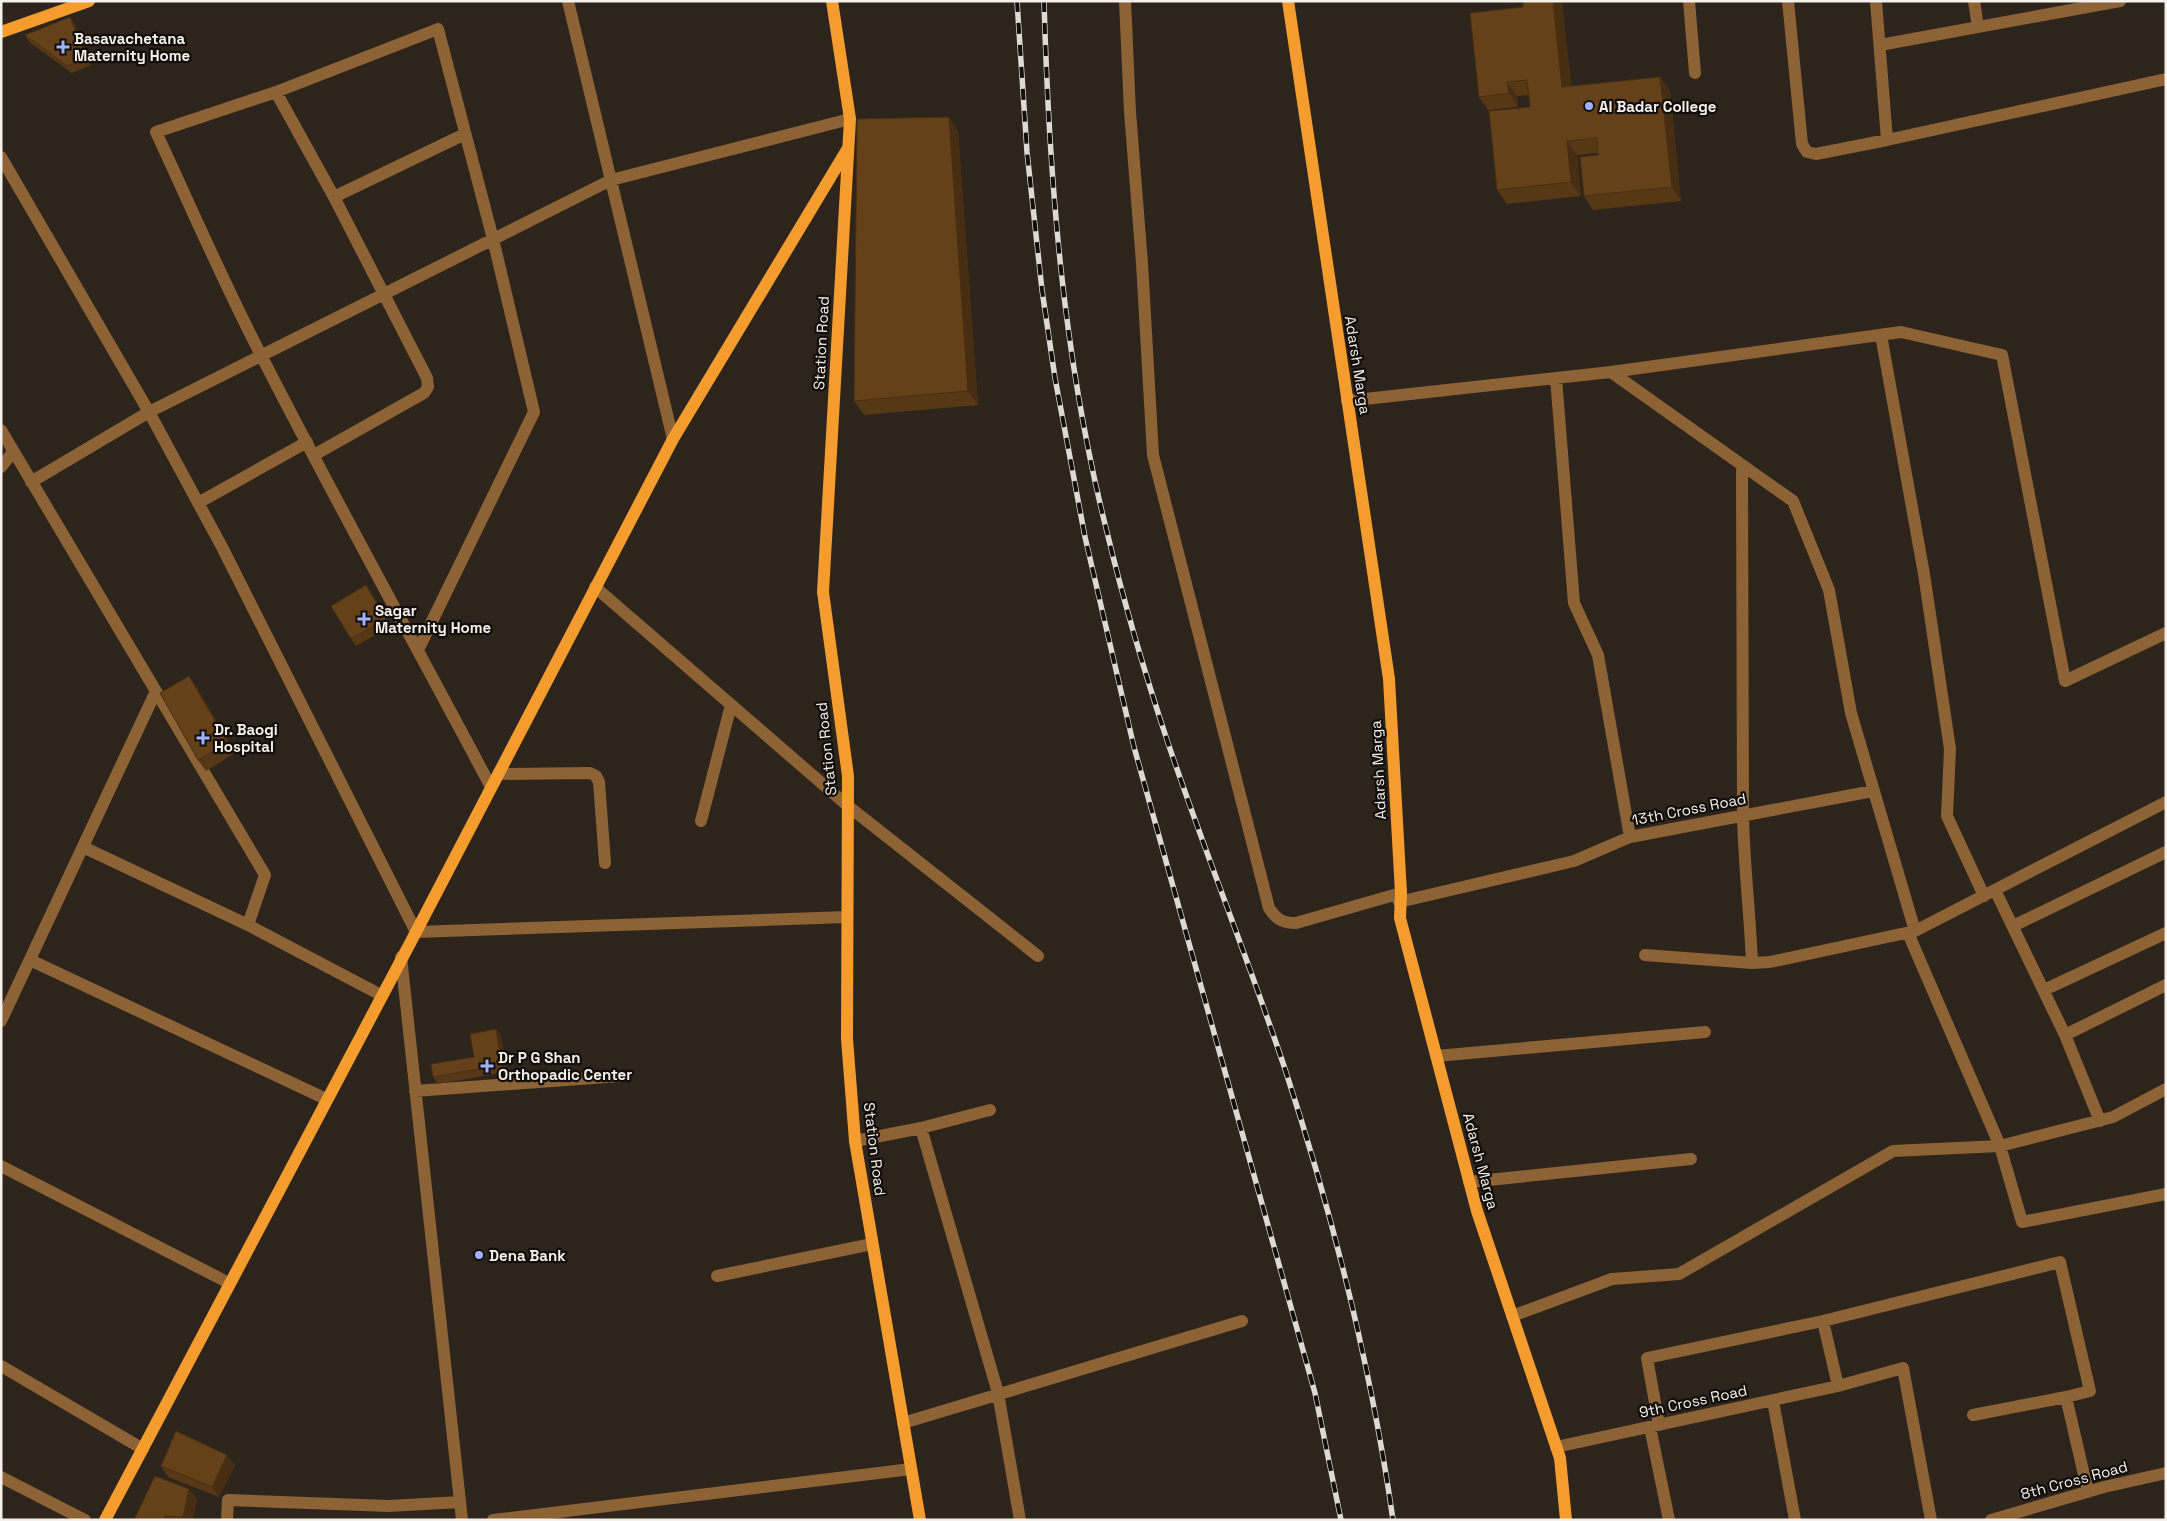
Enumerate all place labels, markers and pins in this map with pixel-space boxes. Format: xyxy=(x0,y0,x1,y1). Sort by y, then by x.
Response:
place label: Basavachetana Maternity Home xyxy=(74,29,190,65)
marker: Basavachetana Maternity Home xyxy=(56,40,70,54)
place label: Al Badar College xyxy=(1599,97,1717,116)
marker: Al Badar College xyxy=(1583,100,1595,112)
place label: Sagar Maternity Home xyxy=(375,601,491,637)
marker: Sagar Maternity Home xyxy=(357,612,371,626)
place label: Dr. Baogi Hospital xyxy=(214,720,278,756)
marker: Dr. Baogi Hospital xyxy=(196,731,210,745)
place label: Dr P G Shan Orthopadic Center xyxy=(498,1048,632,1084)
marker: Dr P G Shan Orthopadic Center xyxy=(480,1059,494,1073)
place label: Dena Bank xyxy=(489,1246,566,1265)
marker: Dena Bank xyxy=(473,1249,485,1261)

